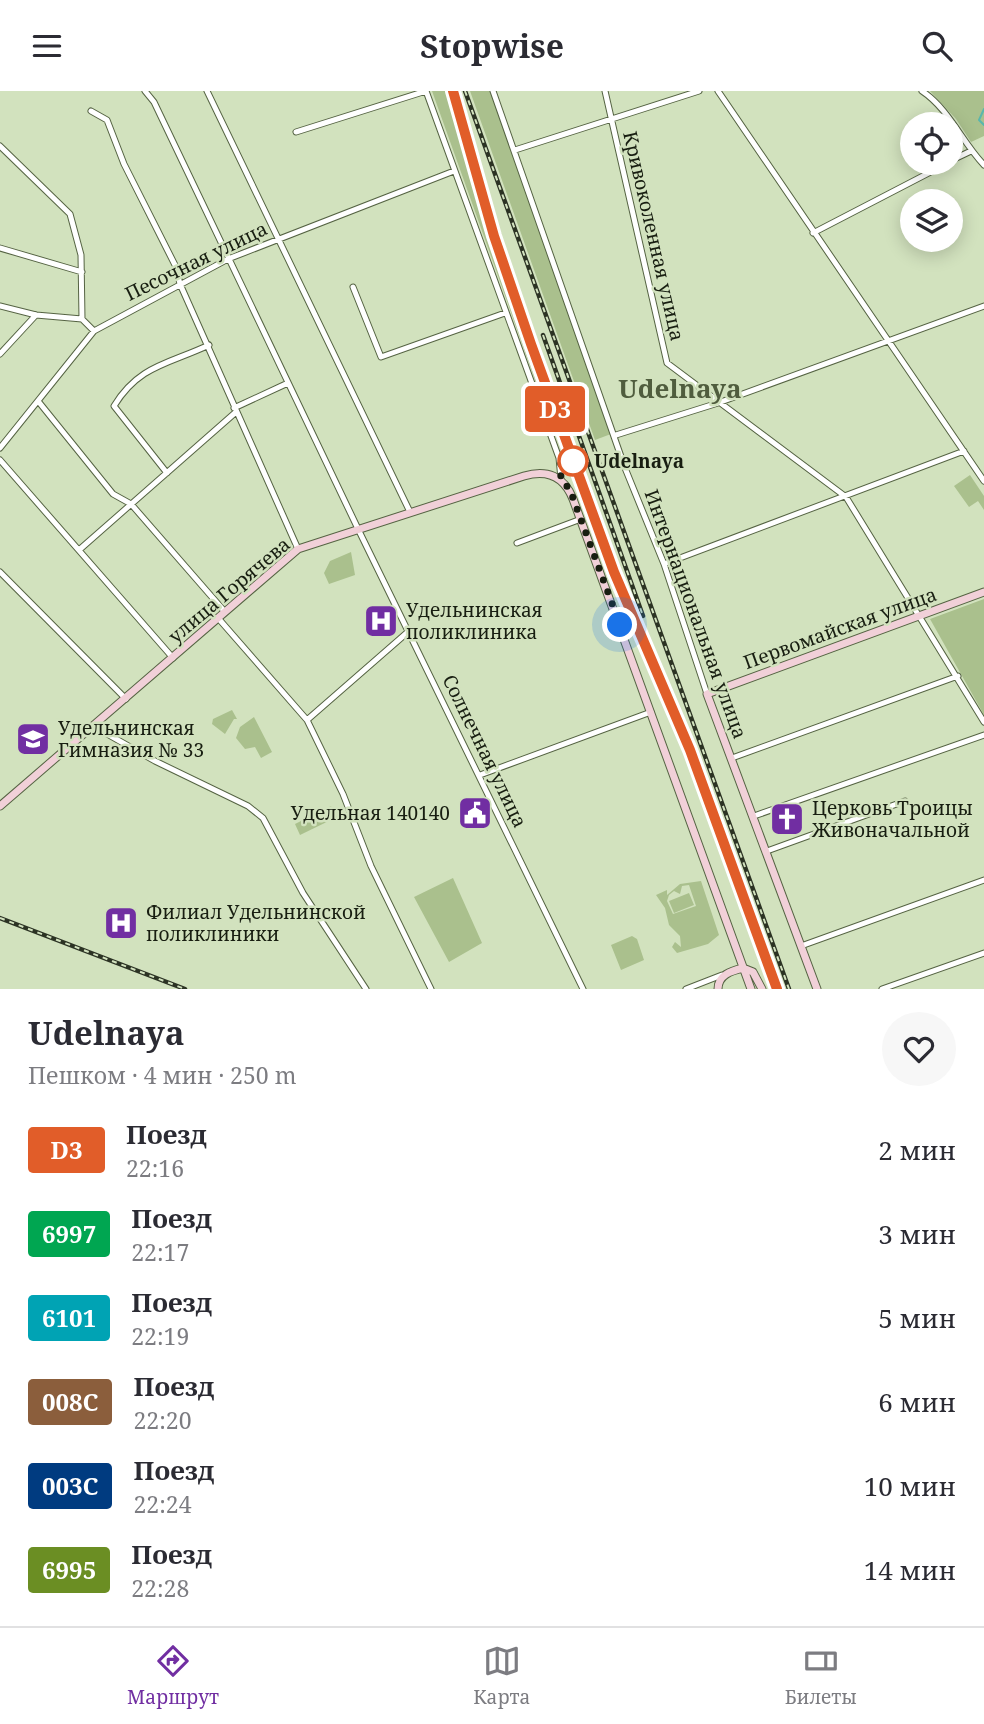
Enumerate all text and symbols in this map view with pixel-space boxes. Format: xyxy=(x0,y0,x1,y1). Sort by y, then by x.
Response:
text: Stopwise xyxy=(420,24,564,67)
icon: menu xyxy=(28,27,66,65)
icon: search xyxy=(918,27,956,65)
map controls xyxy=(900,112,963,252)
button: locate xyxy=(900,112,963,175)
street label: Кривоколенная улица xyxy=(617,129,691,343)
button: layers xyxy=(900,189,963,252)
street label: Песочная улица xyxy=(120,215,272,307)
district label: Udelnaya xyxy=(618,370,742,406)
line badge: D3 xyxy=(524,386,586,432)
text: D3 xyxy=(539,392,571,425)
marker: Udelnaya xyxy=(558,446,588,476)
place label: Udelnaya xyxy=(594,448,684,474)
street label: Интернациональная улица xyxy=(639,486,753,742)
street label: улица Горячева xyxy=(163,531,295,649)
street label: Первомайская улица xyxy=(740,581,940,675)
place label: Удельнинская поликлиника xyxy=(406,597,543,645)
hospital icon: Удельнинская поликлиника xyxy=(362,602,400,640)
your location xyxy=(602,607,637,642)
street label: Солнечная улица xyxy=(437,670,533,832)
place label: Удельнинская Гимназия № 33 xyxy=(58,715,204,763)
school or university icon: Удельнинская Гимназия № 33 xyxy=(14,720,52,758)
public building icon: Удельная 140140 xyxy=(456,794,494,832)
place label: Церковь Троицы Живоначальной xyxy=(811,795,973,843)
place label: Удельная 140140 xyxy=(291,800,450,826)
church icon: Церковь Троицы Живоначальной xyxy=(768,800,806,838)
place label: Филиал Удельнинской поликлиники xyxy=(146,899,366,947)
hospital icon: Филиал Удельнинской поликлиники xyxy=(102,904,140,942)
text: Udelnaya xyxy=(28,1010,185,1055)
button: heart xyxy=(882,1012,956,1086)
text: Пешком · 4 мин · 250 m xyxy=(28,1059,296,1091)
text: Поезд xyxy=(126,1116,207,1152)
text: 2 мин xyxy=(878,1132,956,1168)
text: D3 xyxy=(51,1133,82,1166)
text: 22:16 xyxy=(126,1152,184,1184)
text: Поезд xyxy=(131,1200,212,1236)
text: 3 мин xyxy=(878,1216,956,1252)
text: 6997 xyxy=(42,1217,96,1250)
text: 22:17 xyxy=(131,1236,189,1268)
text: Поезд xyxy=(131,1284,212,1320)
text: 5 мин xyxy=(878,1300,956,1336)
text: 6101 xyxy=(42,1301,96,1334)
text: 22:19 xyxy=(131,1320,189,1352)
text: Поезд xyxy=(133,1368,214,1404)
text: 6 мин xyxy=(878,1384,956,1420)
text: 008С xyxy=(42,1385,98,1418)
text: 22:20 xyxy=(133,1404,192,1436)
text: Поезд xyxy=(133,1452,214,1488)
text: 10 мин xyxy=(864,1468,956,1504)
text: 003С xyxy=(42,1469,98,1502)
text: 22:24 xyxy=(133,1488,192,1520)
text: Поезд xyxy=(131,1536,212,1572)
text: 14 мин xyxy=(864,1552,956,1588)
text: 6995 xyxy=(42,1553,96,1586)
text: 22:28 xyxy=(131,1572,189,1604)
tab: Маршрут xyxy=(127,1642,219,1710)
tab: Карта xyxy=(473,1642,530,1710)
tab: Билеты xyxy=(785,1642,857,1710)

